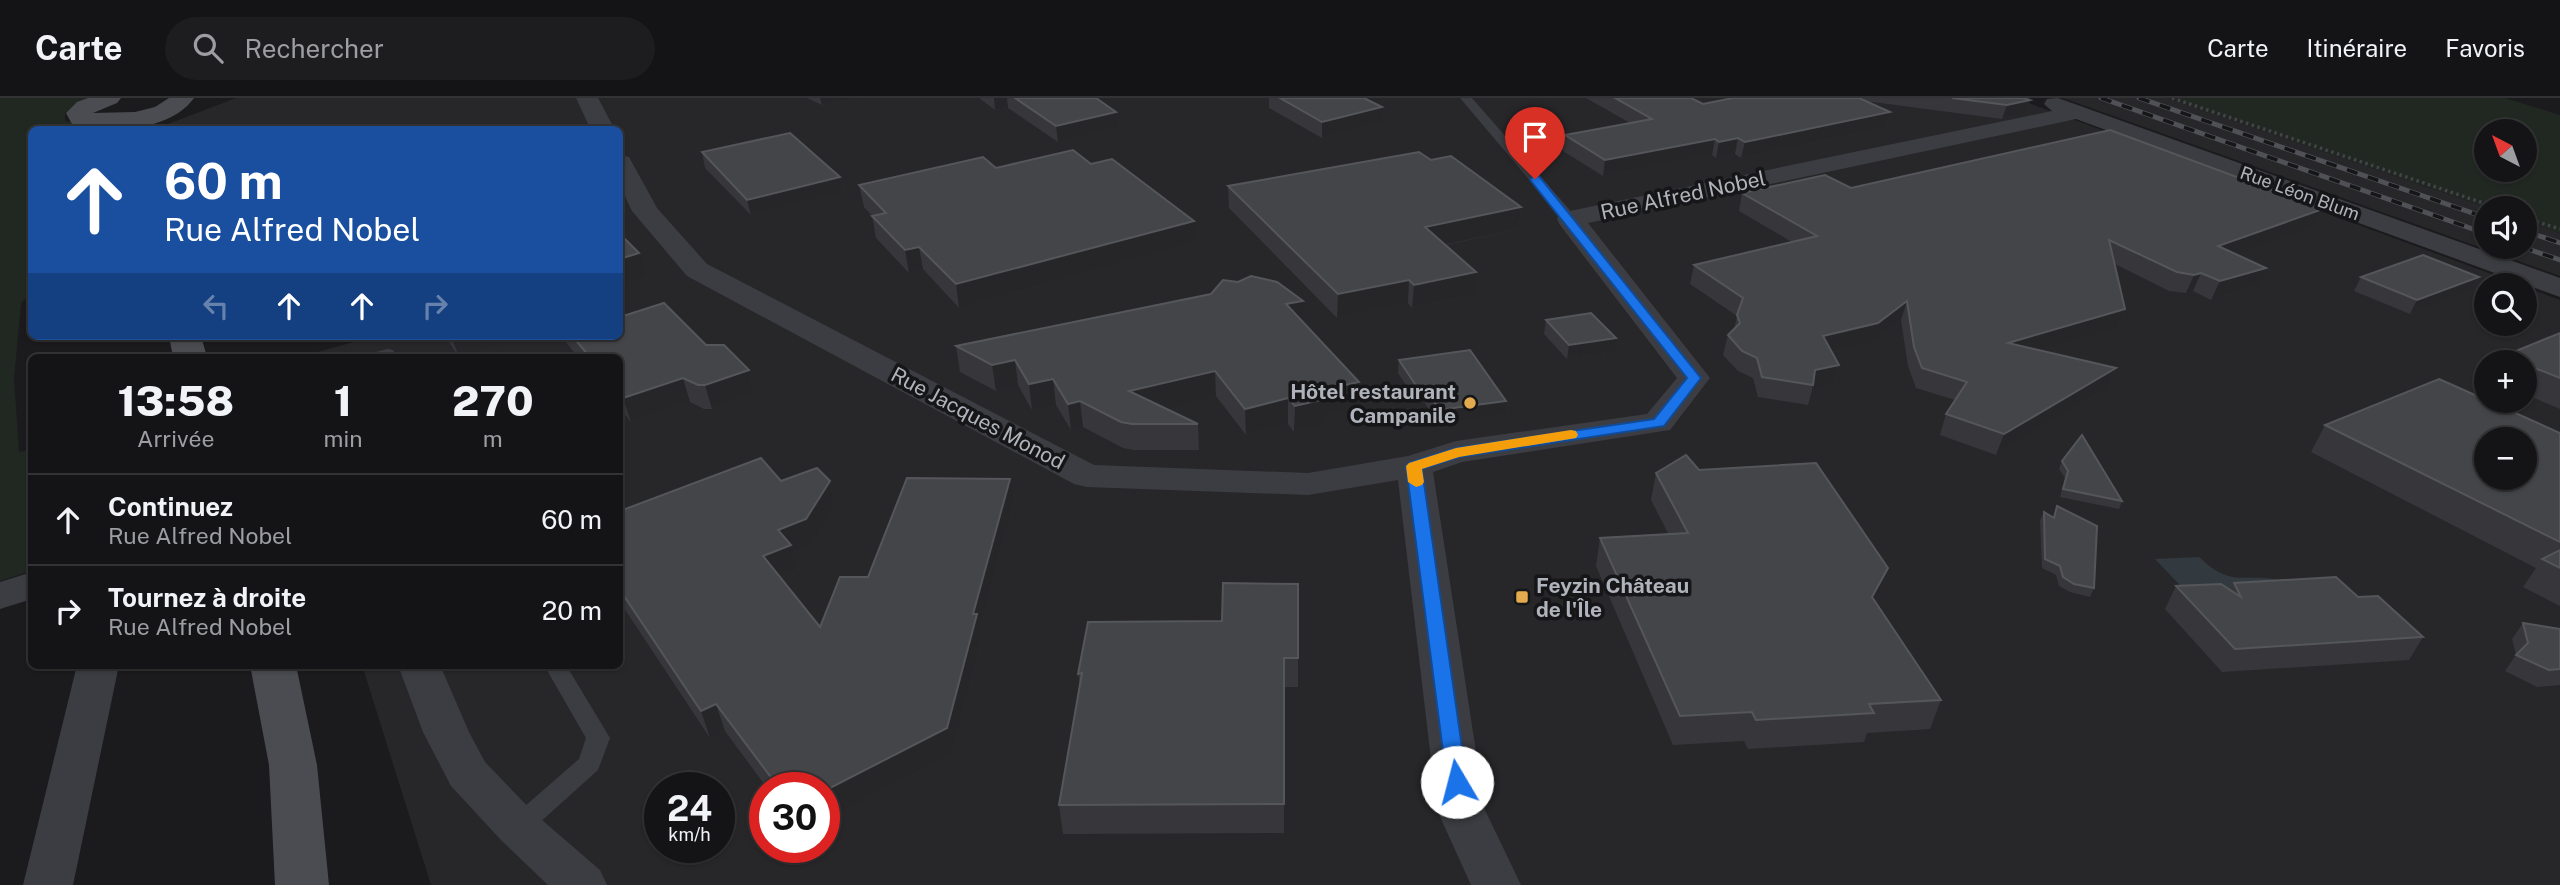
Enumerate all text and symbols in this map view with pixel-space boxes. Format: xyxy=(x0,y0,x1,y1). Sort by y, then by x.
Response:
search box xyxy=(165,17,655,80)
text: Carte xyxy=(35,29,123,67)
icon: search xyxy=(189,29,227,67)
text: Rechercher xyxy=(245,33,384,64)
text: Carte xyxy=(2207,34,2269,62)
text: Itinéraire xyxy=(2307,34,2407,62)
text: Favoris xyxy=(2445,34,2525,62)
pin xyxy=(1505,107,1565,179)
icon: arrive xyxy=(1516,118,1554,156)
north arrow xyxy=(2474,119,2538,182)
map controls xyxy=(2474,119,2537,490)
text: 60 m xyxy=(164,152,283,210)
icon: ahead xyxy=(49,154,140,245)
street label: Rue Léon Blum xyxy=(2237,162,2363,224)
street label: Rue Alfred Nobel xyxy=(1598,165,1768,225)
button: sound xyxy=(2474,196,2537,259)
text: Rue Alfred Nobel xyxy=(164,211,420,248)
button: search xyxy=(2474,273,2537,336)
icon: left xyxy=(197,287,235,325)
icon: ahead xyxy=(270,287,308,325)
icon: ahead xyxy=(343,287,381,325)
icon: right xyxy=(416,287,454,325)
button: + xyxy=(2474,350,2537,413)
street label: Rue Jacques Monod xyxy=(887,362,1069,474)
text: 13:58 xyxy=(117,376,234,425)
text: 1 xyxy=(334,376,352,425)
text: 270 xyxy=(452,376,534,425)
place label: Hôtel restaurant Campanile xyxy=(1290,379,1456,428)
marker: Hôtel restaurant Campanile xyxy=(1462,395,1478,411)
text: Arrivée xyxy=(137,425,214,452)
text: min xyxy=(324,425,363,452)
text: m xyxy=(483,425,503,452)
button: − xyxy=(2474,427,2537,490)
text: Continuez xyxy=(108,491,233,522)
icon: ahead xyxy=(49,501,87,539)
text: 60 m xyxy=(541,504,602,535)
text: Rue Alfred Nobel xyxy=(108,522,292,549)
place label: Feyzin Château de l'Île xyxy=(1536,573,1689,622)
text: Tournez à droite xyxy=(108,582,306,613)
marker: Feyzin Château de l'Île xyxy=(1514,589,1530,605)
icon: right xyxy=(49,592,87,630)
text: 20 m xyxy=(542,595,602,626)
text: Rue Alfred Nobel xyxy=(108,613,292,640)
position arrow xyxy=(1420,745,1494,819)
speed limit sign: 30 xyxy=(749,772,840,863)
text: 24 xyxy=(667,788,712,829)
text: km/h xyxy=(668,824,711,845)

